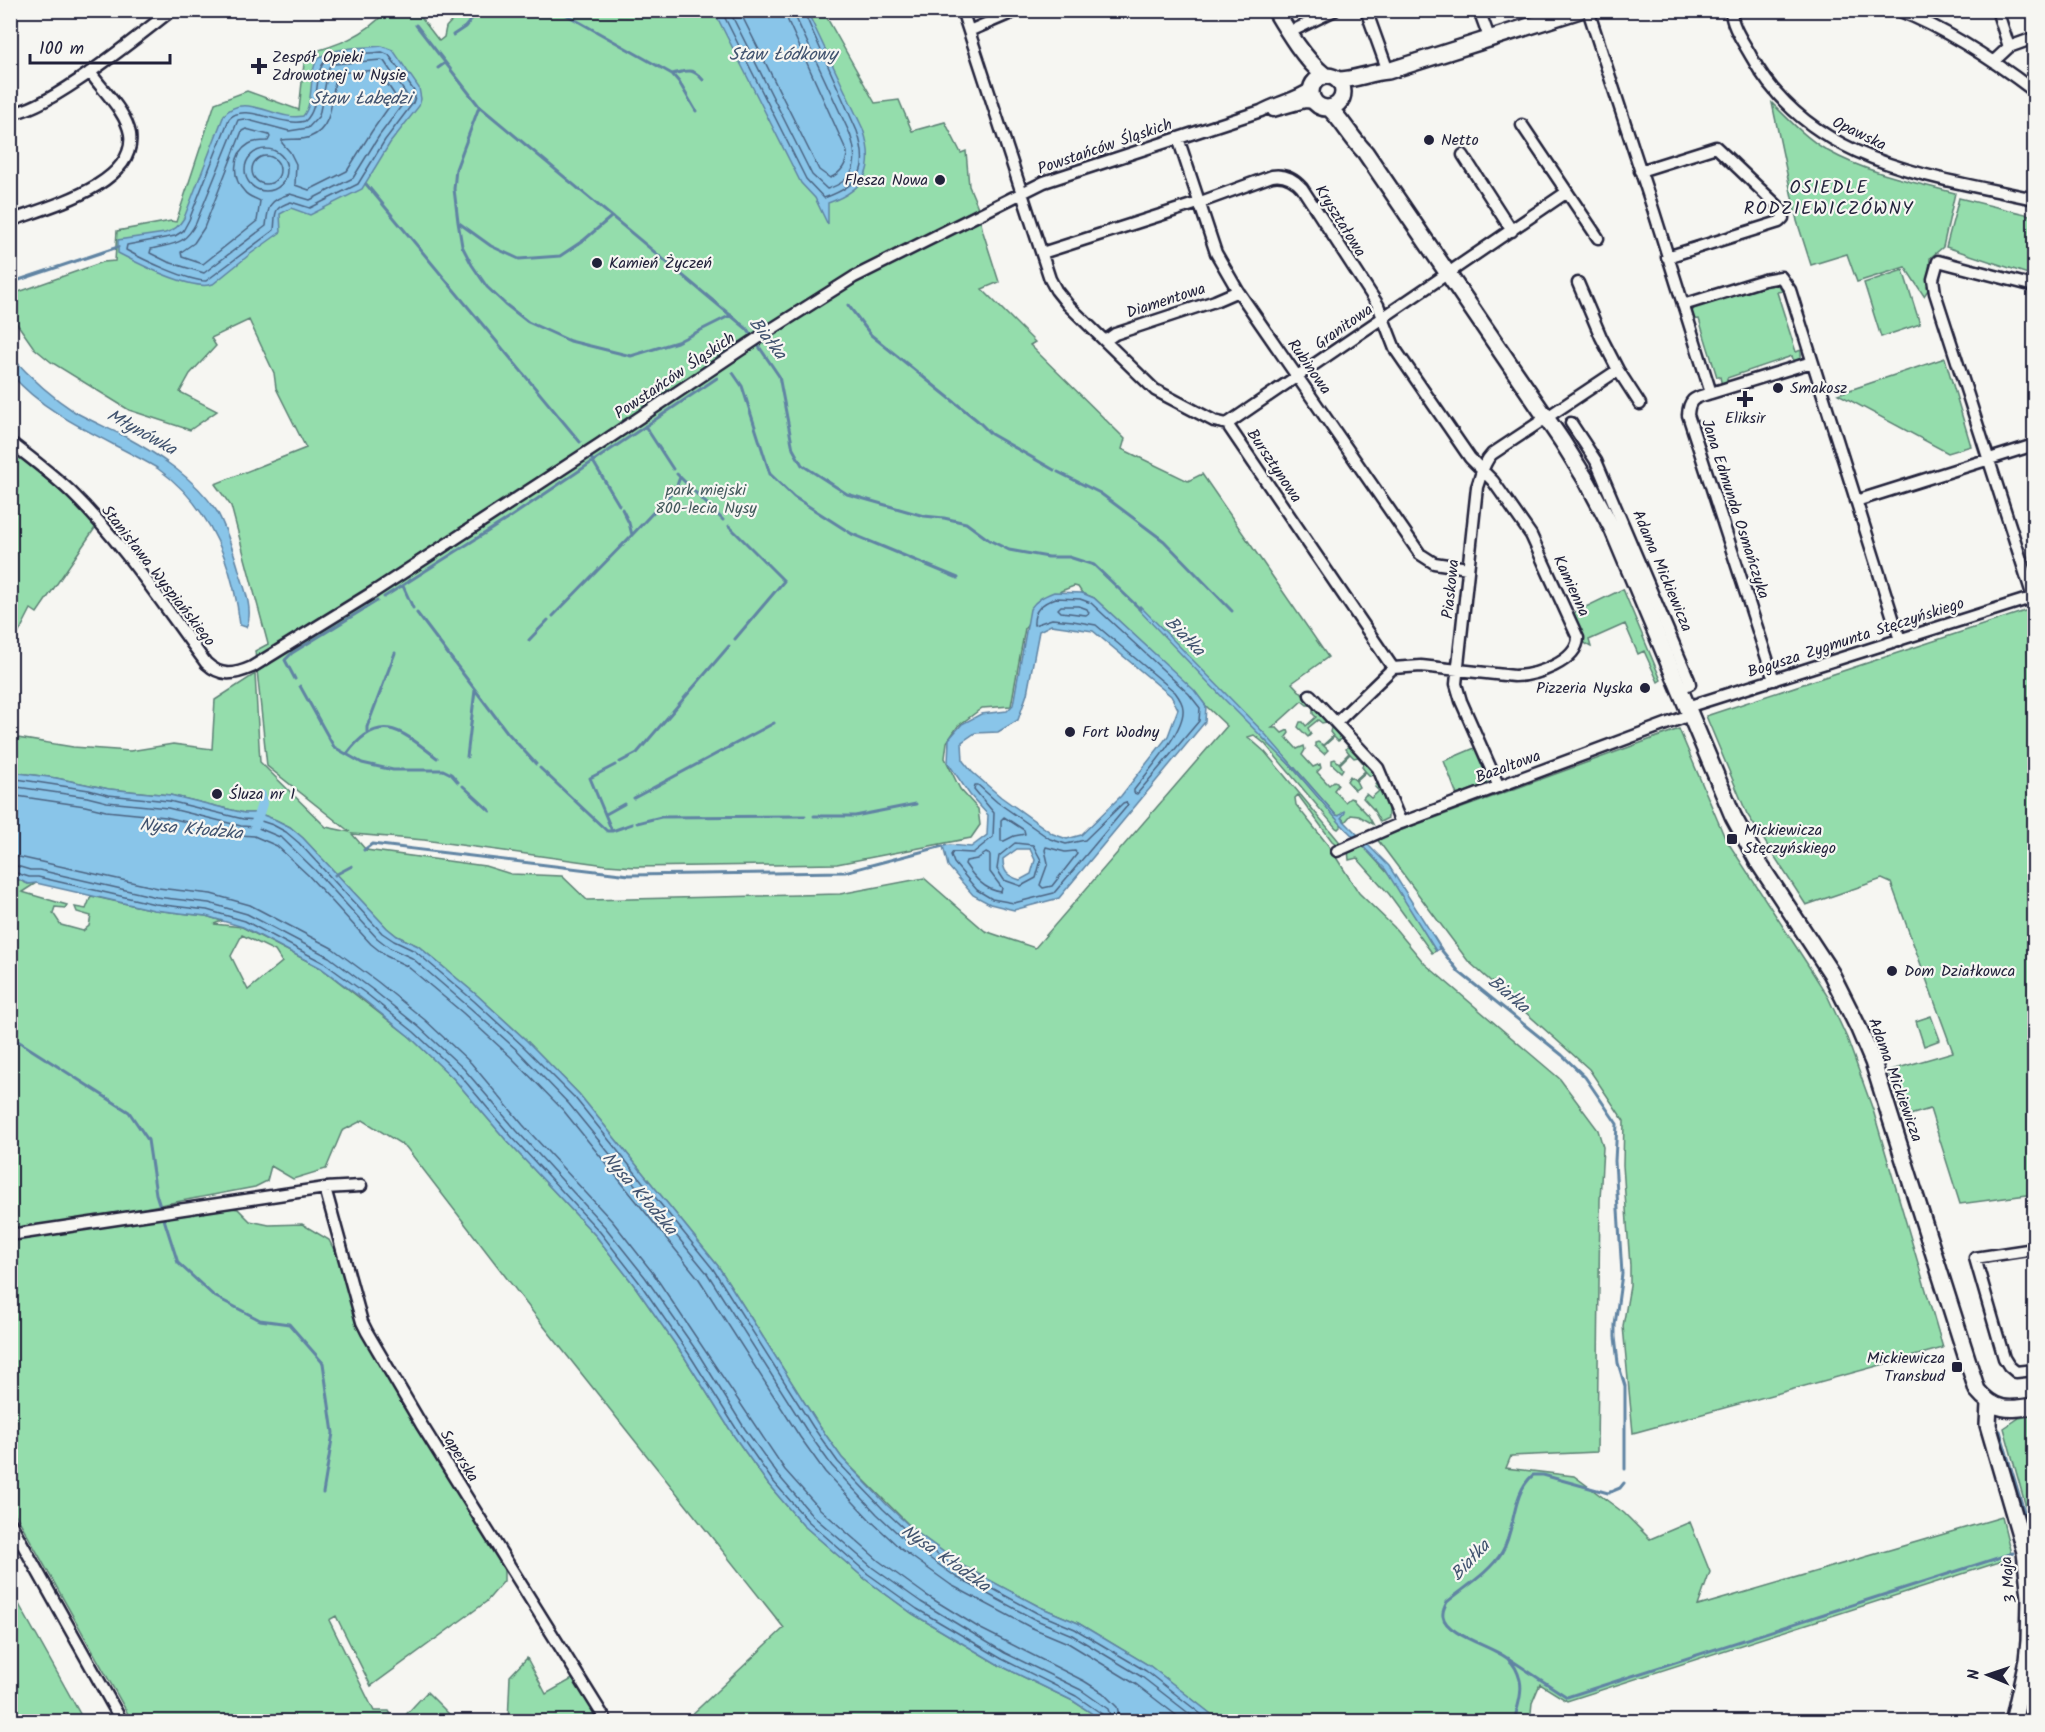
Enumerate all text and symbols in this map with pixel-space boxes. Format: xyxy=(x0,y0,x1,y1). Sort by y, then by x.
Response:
scale bar xyxy=(30,27,170,65)
text: 100 m xyxy=(39,35,84,64)
water label: Staw Łódkowy xyxy=(729,41,839,70)
place label: Zespół Opieki Zdrowotnej w Nysie xyxy=(272,45,406,88)
marker: Zespół Opieki Zdrowotnej w Nysie xyxy=(250,57,268,75)
water label: Staw Łabędzi xyxy=(311,85,415,114)
street label: Opawska xyxy=(1828,110,1890,158)
street label: Powstańców Śląskich xyxy=(1034,112,1176,182)
place label: Netto xyxy=(1441,128,1479,153)
marker: Netto xyxy=(1422,133,1436,147)
place label: Flesza Nowa xyxy=(844,168,928,193)
marker: Flesza Nowa xyxy=(933,173,947,187)
district label: OSIEDLE RODZIEWICZÓWNY xyxy=(1744,174,1914,224)
street label: Kryształowa xyxy=(1308,180,1372,262)
place label: Kamień Życzeń xyxy=(609,251,712,276)
marker: Kamień Życzeń xyxy=(590,256,604,270)
street label: Diamentowa xyxy=(1123,276,1209,326)
street label: Granitowa xyxy=(1310,298,1378,356)
water label: Białka xyxy=(741,311,794,368)
street label: Powstańców Śląskich xyxy=(610,326,740,426)
street label: Rubinowa xyxy=(1281,334,1337,400)
place label: Smakosz xyxy=(1790,376,1847,401)
marker: Smakosz xyxy=(1771,381,1785,395)
marker: Eliksir xyxy=(1738,392,1752,406)
water label: Młynówka xyxy=(101,402,183,465)
place label: Eliksir xyxy=(1725,406,1767,431)
street label: Jana Edmunda Osmańczyka xyxy=(1694,416,1776,602)
street label: Bursztynowa xyxy=(1240,424,1308,508)
park label: park miejski 800-lecia Nysy xyxy=(655,478,757,521)
street label: Stanisława Wyspiańskiego xyxy=(95,500,221,652)
street label: Adama Mickiewicza xyxy=(1625,506,1699,636)
street label: Kamienna xyxy=(1546,551,1596,621)
street label: Piaskowa xyxy=(1435,558,1467,620)
street label: Bogusza Zygmunta Stęczyńskiego xyxy=(1744,591,1968,685)
water label: Białka xyxy=(1157,610,1212,665)
place label: Pizzeria Nyska xyxy=(1536,676,1633,701)
marker: Pizzeria Nyska xyxy=(1638,681,1652,695)
place label: Fort Wodny xyxy=(1082,720,1160,745)
marker: Fort Wodny xyxy=(1063,725,1077,739)
street label: Bazaltowa xyxy=(1472,744,1544,790)
place label: Śluza nr 1 xyxy=(229,782,295,807)
marker: Śluza nr 1 xyxy=(210,787,224,801)
water label: Nysa Kłodzka xyxy=(138,811,245,849)
place label: Mickiewicza Stęczyńskiego xyxy=(1744,818,1836,861)
marker: Mickiewicza Stęczyńskiego xyxy=(1725,832,1739,846)
place label: Dom Działkowca xyxy=(1904,959,2015,984)
marker: Dom Działkowca xyxy=(1885,964,1899,978)
water label: Białka xyxy=(1480,969,1537,1022)
street label: Adama Mickiewicza xyxy=(1861,1015,1929,1145)
water label: Nysa Kłodzka xyxy=(594,1146,685,1244)
place label: Mickiewicza Transbud xyxy=(1867,1346,1946,1389)
marker: Mickiewicza Transbud xyxy=(1950,1360,1964,1374)
street label: Saperska xyxy=(433,1425,485,1487)
water label: Nysa Kłodzka xyxy=(894,1518,997,1601)
water label: Białka xyxy=(1444,1533,1499,1588)
street label: 3 Maja xyxy=(1994,1555,2024,1605)
north arrow xyxy=(1958,1645,2018,1705)
text: N xyxy=(1962,1669,1987,1680)

